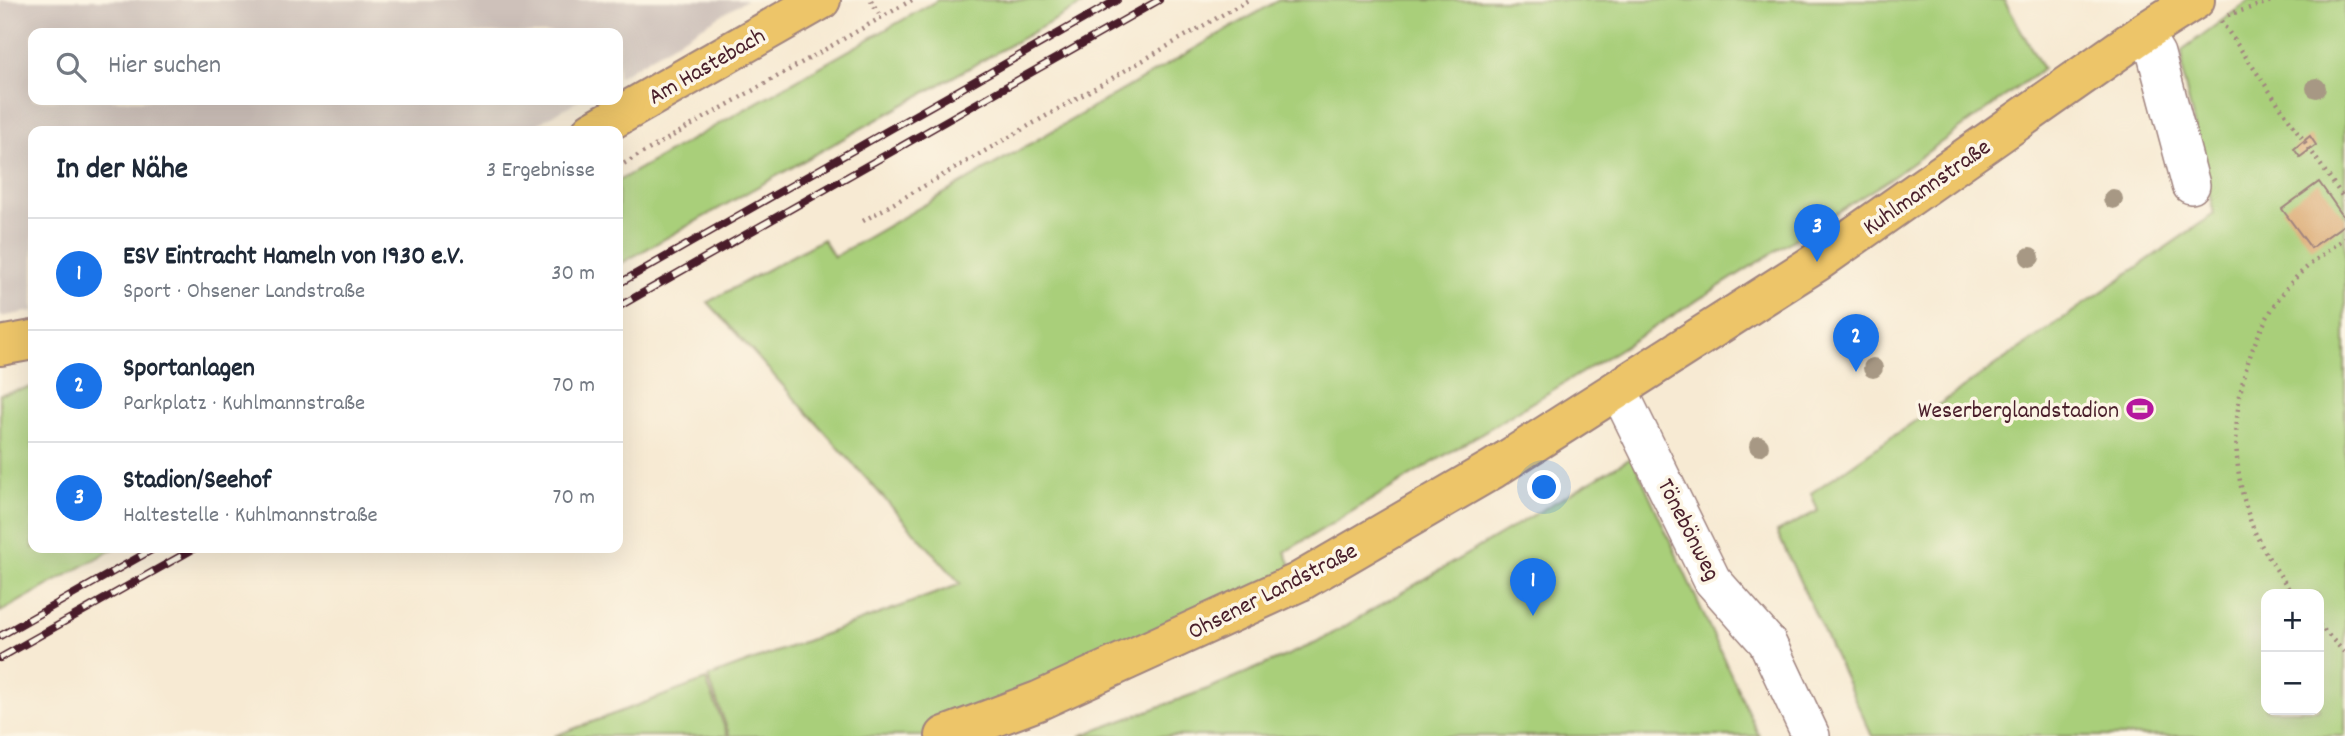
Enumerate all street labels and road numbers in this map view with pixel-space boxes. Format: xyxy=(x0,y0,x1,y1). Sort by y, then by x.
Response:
street label: Am Hastebach xyxy=(643,20,772,115)
street label: Kuhlmannstraße xyxy=(1857,132,1999,245)
street label: Tönebönweg xyxy=(1647,473,1728,587)
street label: Ohsener Landstraße xyxy=(1183,535,1364,650)

